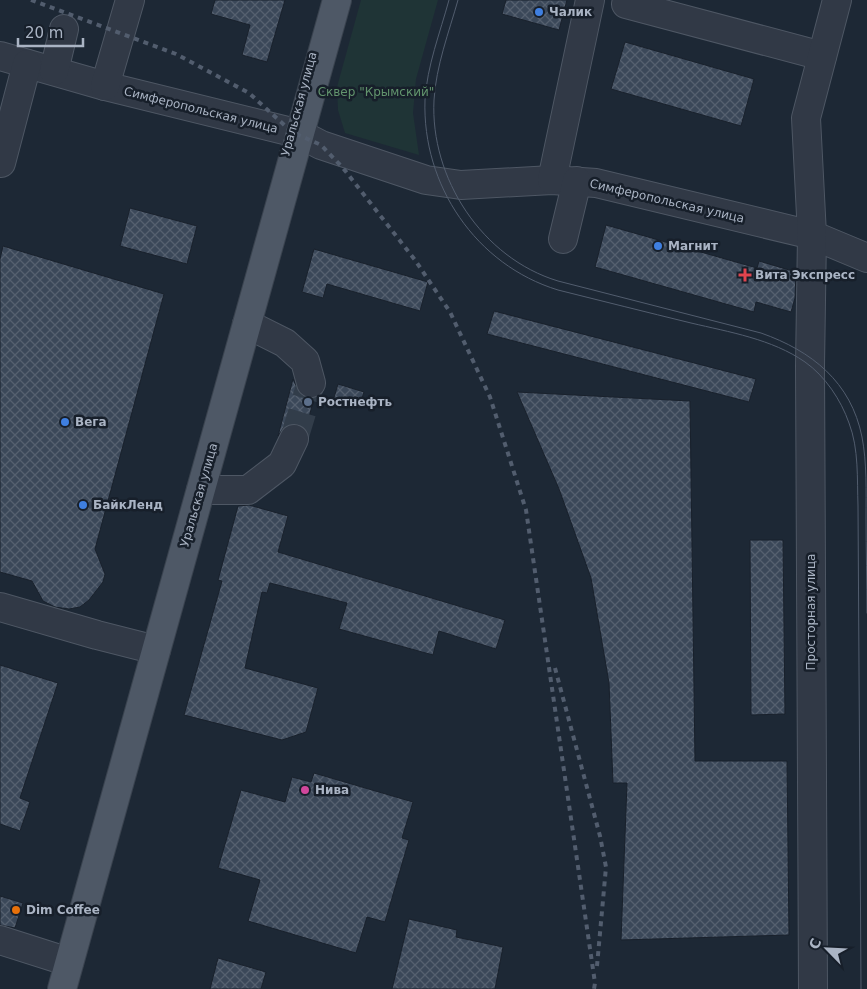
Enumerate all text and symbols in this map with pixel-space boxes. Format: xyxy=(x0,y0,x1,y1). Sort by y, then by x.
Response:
place label: Чалик xyxy=(549,5,592,19)
marker: Чалик xyxy=(533,6,545,18)
scale bar xyxy=(18,15,82,47)
text: 20 m xyxy=(25,24,63,42)
street label: Уральская улица xyxy=(278,50,320,158)
street label: Симферопольская улица xyxy=(123,84,279,136)
park label: Сквер "Крымский" xyxy=(318,85,434,99)
street label: Симферопольская улица xyxy=(588,176,746,226)
place label: Магнит xyxy=(668,239,718,253)
marker: Магнит xyxy=(652,240,664,252)
place label: Вита Экспресс xyxy=(755,268,855,282)
marker: Вита Экспресс xyxy=(739,269,751,281)
place label: Ростнефть xyxy=(318,395,392,409)
marker: Ростнефть xyxy=(302,396,314,408)
place label: Вега xyxy=(75,415,107,429)
marker: Вега xyxy=(59,416,71,428)
street label: Уральская улица xyxy=(177,441,221,549)
place label: БайкЛенд xyxy=(93,498,163,512)
marker: БайкЛенд xyxy=(77,499,89,511)
street label: Просторная улица xyxy=(804,554,818,670)
place label: Нива xyxy=(315,783,349,797)
marker: Нива xyxy=(299,784,311,796)
place label: Dim Coffee xyxy=(26,903,100,917)
marker: Dim Coffee xyxy=(10,904,22,916)
north arrow xyxy=(802,924,852,974)
text: С xyxy=(806,936,825,952)

